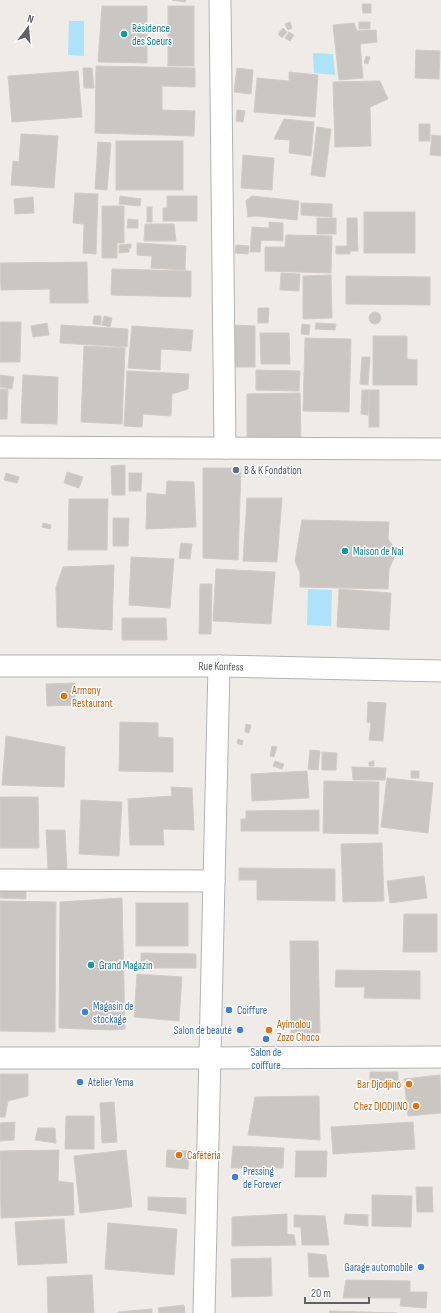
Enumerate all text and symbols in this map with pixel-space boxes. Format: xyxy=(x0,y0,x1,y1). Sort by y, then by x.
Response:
north arrow xyxy=(8,8,48,48)
text: N xyxy=(26,12,35,26)
place label: Résidence des Soeurs xyxy=(132,22,172,48)
marker: Résidence des Soeurs xyxy=(119,29,129,39)
place label: B & K Fondation xyxy=(244,464,302,477)
marker: B & K Fondation xyxy=(231,465,241,475)
place label: Maison de Nai xyxy=(353,545,403,558)
marker: Maison de Nai xyxy=(340,546,350,556)
street label: Rue Konfess xyxy=(198,660,244,673)
place label: Armony Restaurant xyxy=(71,684,113,710)
marker: Armony Restaurant xyxy=(59,691,69,701)
place label: Grand Magazin xyxy=(99,959,153,972)
marker: Grand Magazin xyxy=(86,960,96,970)
place label: Magasin de stockage xyxy=(93,1000,134,1026)
place label: Coiffure xyxy=(237,1004,267,1017)
marker: Coiffure xyxy=(224,1005,234,1015)
marker: Magasin de stockage xyxy=(80,1007,90,1017)
place label: Ayimolou Zozo Choco xyxy=(276,1018,320,1044)
place label: Salon de beauté xyxy=(174,1024,232,1037)
marker: Salon de beauté xyxy=(235,1025,245,1035)
marker: Ayimolou Zozo Choco xyxy=(264,1025,274,1035)
marker: Salon de coiffure xyxy=(261,1034,271,1044)
place label: Salon de coiffure xyxy=(250,1046,282,1072)
place label: Atelier Yema xyxy=(87,1076,134,1089)
marker: Atelier Yema xyxy=(75,1077,85,1087)
place label: Bar Djodjino xyxy=(357,1078,401,1091)
marker: Bar Djodjino xyxy=(404,1079,414,1089)
place label: Chez DJODJINO xyxy=(354,1100,408,1113)
marker: Chez DJODJINO xyxy=(411,1101,421,1111)
place label: Cafétéria xyxy=(187,1149,221,1162)
marker: Cafétéria xyxy=(174,1150,184,1160)
place label: Pressing de Forever xyxy=(243,1165,281,1191)
marker: Pressing de Forever xyxy=(230,1172,240,1182)
place label: Garage automobile xyxy=(344,1261,413,1274)
marker: Garage automobile xyxy=(416,1262,426,1272)
scale bar xyxy=(305,1279,369,1305)
text: 20 m xyxy=(311,1286,331,1301)

